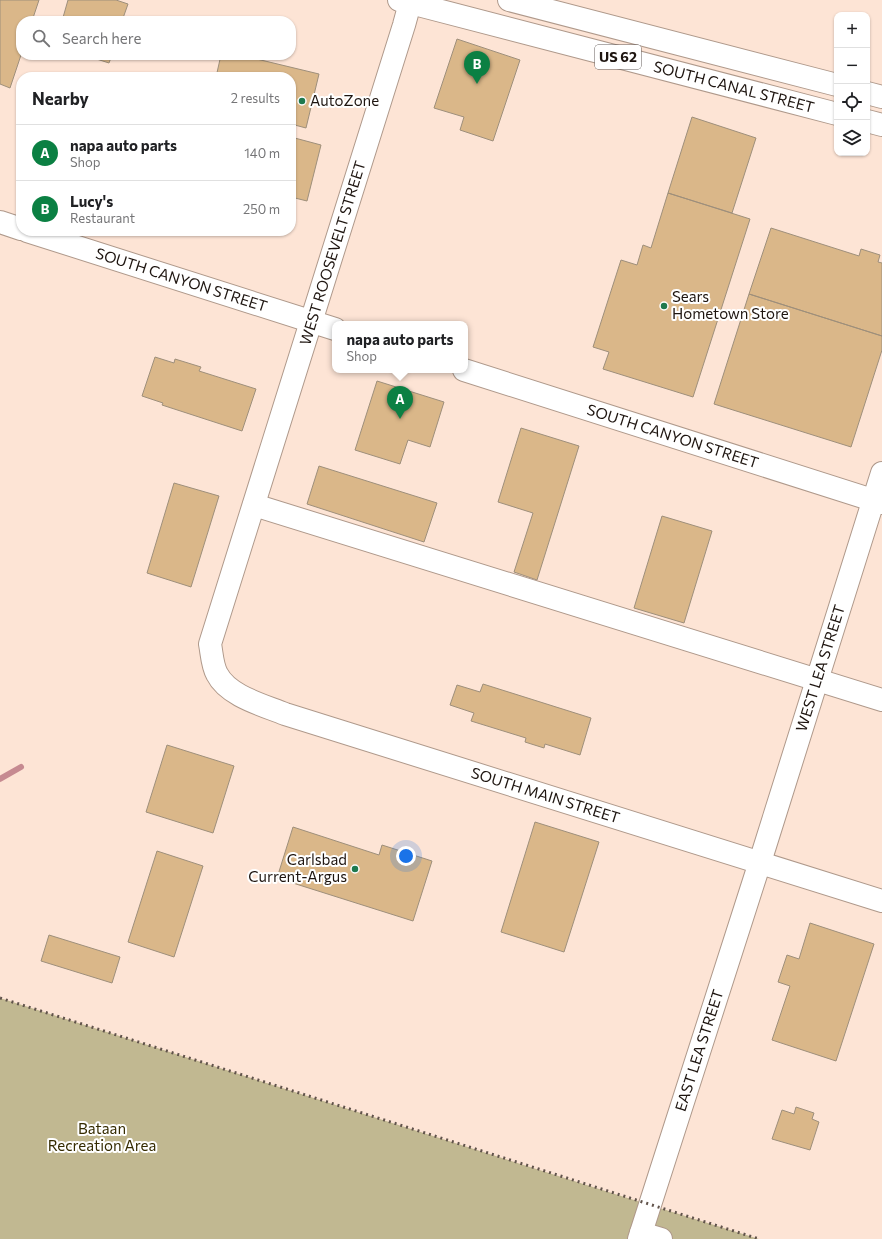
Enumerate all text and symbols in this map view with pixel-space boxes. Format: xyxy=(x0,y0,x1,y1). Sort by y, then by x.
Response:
map controls xyxy=(834,12,870,156)
button: + xyxy=(834,12,870,48)
search box xyxy=(16,16,296,60)
icon: search xyxy=(30,27,52,49)
text: Search here xyxy=(62,29,141,47)
road number: US 62 xyxy=(595,45,641,69)
button: − xyxy=(834,48,870,84)
pin: B xyxy=(464,51,490,84)
street label: SOUTH CANAL STREET xyxy=(652,57,817,116)
button: locate xyxy=(834,84,870,120)
text: Nearby xyxy=(32,88,89,109)
text: 2 results xyxy=(231,90,280,106)
place label: AutoZone xyxy=(310,91,379,109)
marker: AutoZone xyxy=(297,96,307,106)
button: layers xyxy=(834,120,870,156)
text: napa auto parts xyxy=(70,136,177,154)
text: A xyxy=(40,145,50,161)
text: 140 m xyxy=(244,145,280,161)
text: Shop xyxy=(70,154,101,170)
street label: WEST ROOSEVELT STREET xyxy=(295,158,369,347)
text: Lucy's xyxy=(70,192,113,210)
text: B xyxy=(41,201,49,217)
text: 250 m xyxy=(243,201,280,217)
text: Restaurant xyxy=(70,210,135,226)
street label: SOUTH CANYON STREET xyxy=(94,243,270,315)
place label: Sears Hometown Store xyxy=(672,287,789,322)
marker: Sears Hometown Store xyxy=(659,301,669,311)
popup xyxy=(332,321,468,373)
text: napa auto parts xyxy=(346,330,454,348)
text: Shop xyxy=(346,348,377,364)
pin: A xyxy=(387,386,413,419)
street label: SOUTH CANYON STREET xyxy=(585,400,761,471)
street label: WEST LEA STREET xyxy=(792,602,848,734)
street label: SOUTH MAIN STREET xyxy=(469,763,623,826)
your location xyxy=(396,846,416,866)
place label: Carlsbad Current-Argus xyxy=(248,850,347,885)
marker: Carlsbad Current-Argus xyxy=(350,864,360,874)
street label: EAST LEA STREET xyxy=(671,987,727,1113)
park label: Bataan Recreation Area xyxy=(48,1119,156,1154)

